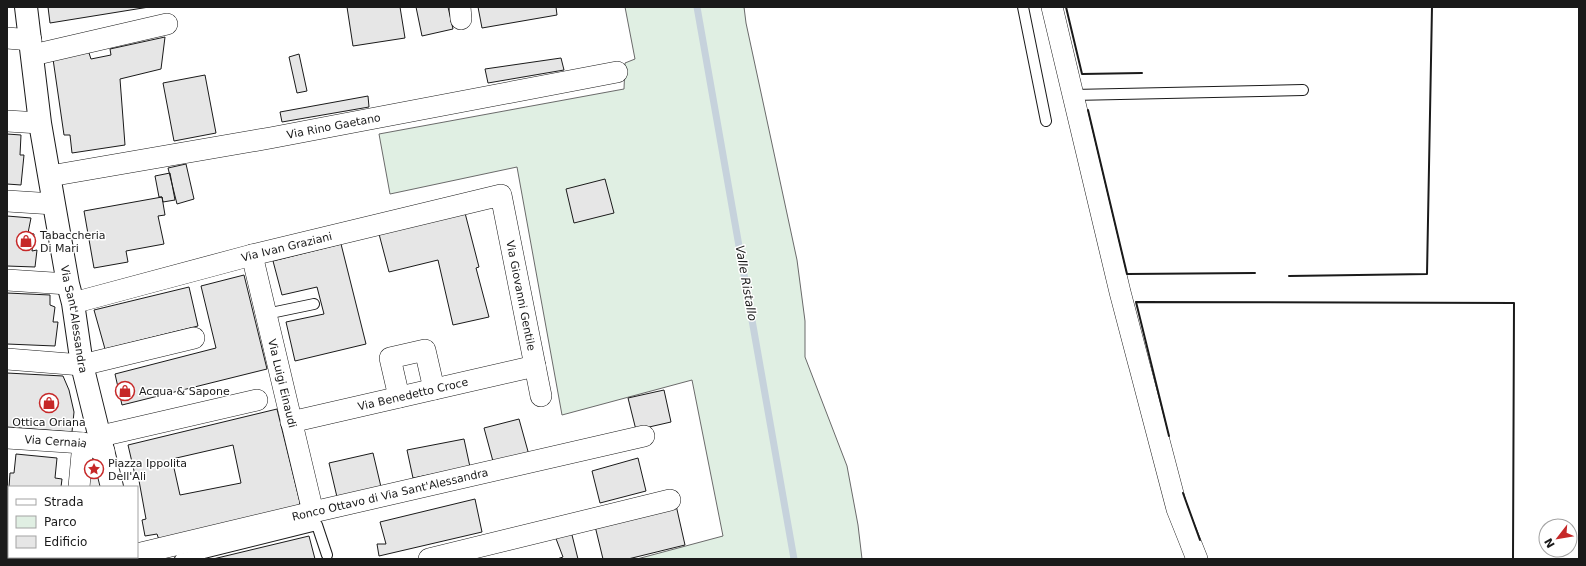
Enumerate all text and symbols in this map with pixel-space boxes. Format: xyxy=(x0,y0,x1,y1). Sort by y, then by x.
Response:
street label: Via Rino Gaetano xyxy=(286,111,382,142)
place label: Tabaccheria Di Mari xyxy=(39,229,106,255)
shop icon: Tabaccheria Di Mari xyxy=(15,230,37,252)
street label: Via Ivan Graziani xyxy=(240,230,334,265)
street label: Via Giovanni Gentile xyxy=(503,239,538,352)
water label: Valle Ristallo xyxy=(732,244,760,322)
street label: Via Sant'Alessandra xyxy=(58,264,90,375)
street label: Via Luigi Einaudi xyxy=(265,338,299,429)
street label: Via Benedetto Croce xyxy=(356,376,470,413)
shop icon: Acqua & Sapone xyxy=(114,380,136,402)
place label: Acqua & Sapone xyxy=(139,385,230,398)
shop icon: Ottica Oriana xyxy=(38,392,60,414)
place label: Ottica Oriana xyxy=(12,416,86,429)
street label: Via Cernaia xyxy=(24,433,89,451)
place label: Piazza Ippolita Dell'Ali xyxy=(108,457,187,483)
place icon: Piazza Ippolita Dell'Ali xyxy=(83,458,105,480)
street label: Ronco Ottavo di Via Sant'Alessandra xyxy=(291,466,490,524)
legend xyxy=(8,486,138,558)
text: Strada xyxy=(44,495,84,509)
text: Parco xyxy=(44,515,77,529)
north arrow xyxy=(1538,518,1578,558)
text: Edificio xyxy=(44,535,87,549)
text: N xyxy=(1542,536,1558,550)

